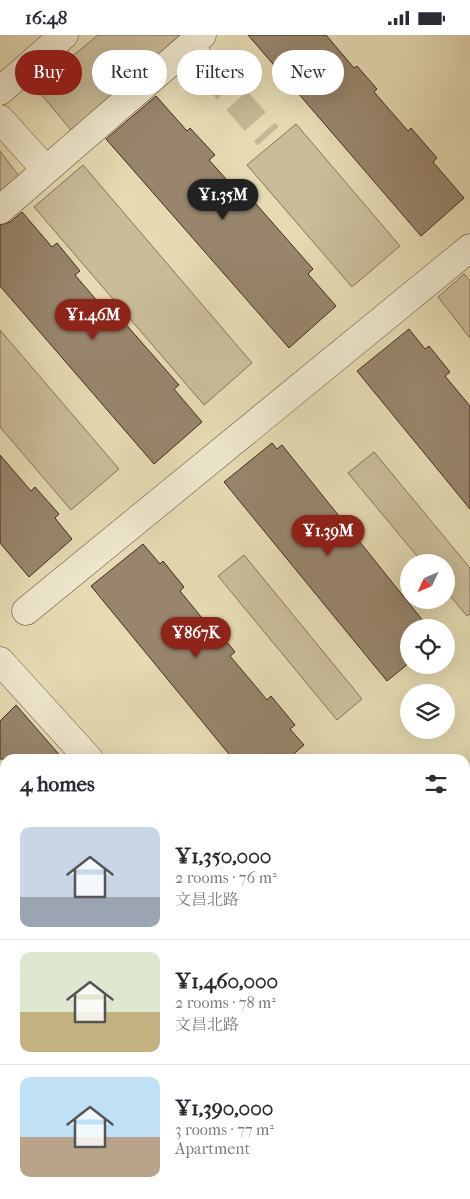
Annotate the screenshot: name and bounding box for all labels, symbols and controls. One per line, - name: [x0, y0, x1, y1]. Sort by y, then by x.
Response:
- text: 16:48: [25, 7, 67, 29]
- chip: Buy: [15, 50, 82, 95]
- chip: Rent: [92, 50, 167, 95]
- chip: Filters: [177, 50, 262, 95]
- chip: New: [272, 50, 344, 95]
- pin: ¥1.35M: [182, 179, 264, 221]
- text: ¥1.35M: [198, 185, 248, 204]
- pin: ¥1.46M: [52, 299, 134, 341]
- text: ¥1.46M: [66, 305, 120, 324]
- pin: ¥1.39M: [287, 515, 369, 557]
- text: ¥1.39M: [303, 521, 353, 540]
- north arrow: [400, 554, 455, 609]
- map controls: [400, 554, 455, 739]
- pin: ¥867K: [161, 617, 231, 659]
- button: locate: [400, 619, 455, 674]
- text: ¥867K: [172, 623, 220, 642]
- button: layers: [400, 684, 455, 739]
- icon: filters: [422, 770, 450, 798]
- text: 4 homes: [20, 772, 95, 796]
- text: ¥1,350,000: [175, 844, 271, 868]
- icon: home: [60, 847, 120, 907]
- text: 2 rooms · 76 m²: [175, 868, 276, 887]
- text: 文昌北路: [175, 890, 239, 909]
- text: ¥1,460,000: [175, 969, 278, 993]
- icon: home: [60, 972, 120, 1032]
- text: 2 rooms · 78 m²: [175, 993, 276, 1012]
- text: 文昌北路: [175, 1015, 239, 1034]
- text: ¥1,390,000: [175, 1096, 273, 1120]
- icon: home: [60, 1097, 120, 1157]
- text: 3 rooms · 77 m²: [175, 1120, 274, 1139]
- text: Apartment: [175, 1139, 250, 1158]

